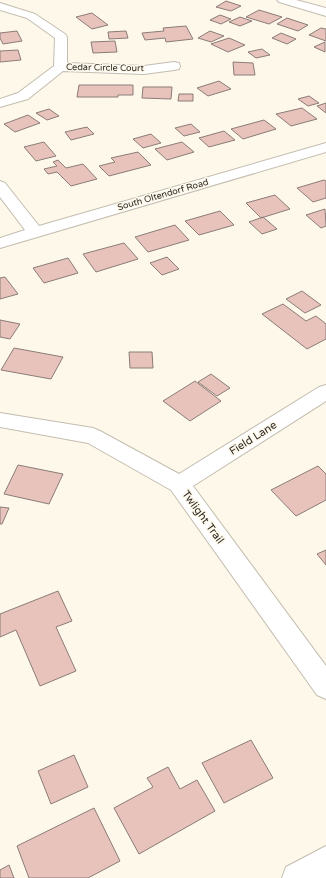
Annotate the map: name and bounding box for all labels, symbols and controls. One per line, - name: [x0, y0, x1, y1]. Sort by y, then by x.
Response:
- street label: Cedar Circle Court: [66, 62, 145, 74]
- street label: South Oltendorf Road: [116, 177, 210, 213]
- street label: Field Lane: [227, 418, 279, 458]
- street label: Twlight Trail: [179, 488, 227, 546]

